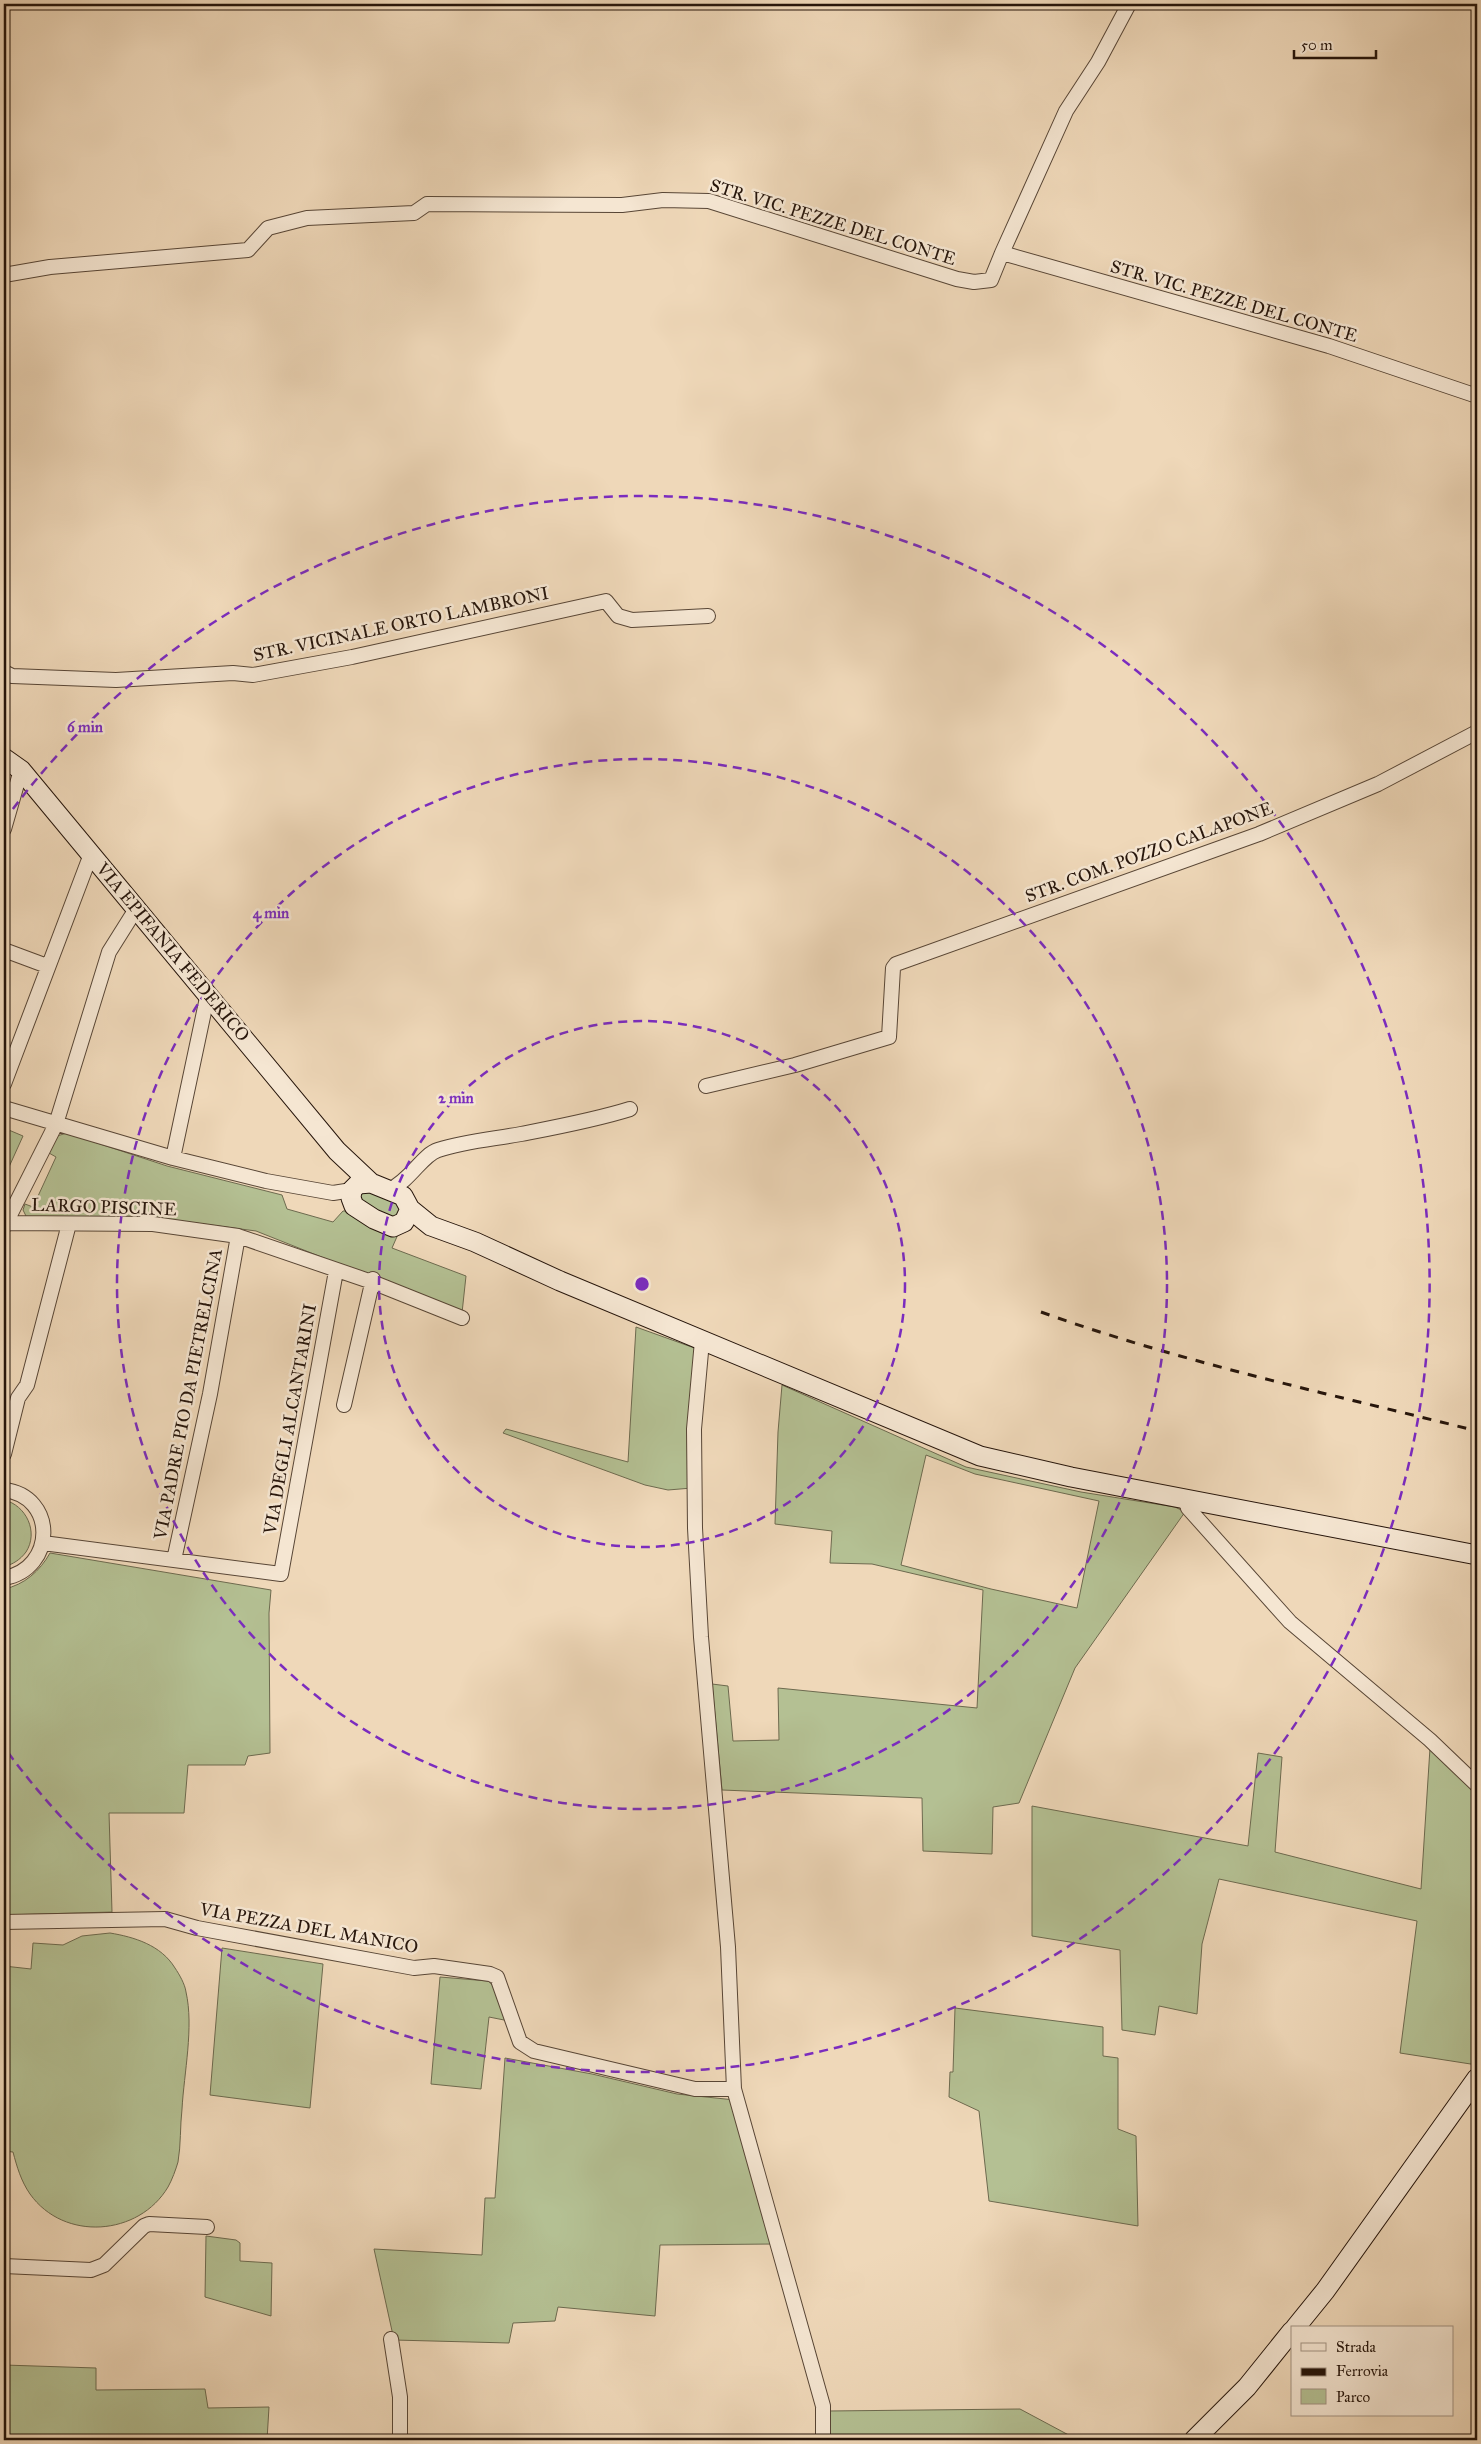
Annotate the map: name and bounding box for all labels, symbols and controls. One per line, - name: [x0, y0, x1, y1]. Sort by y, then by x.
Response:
- scale bar: [1294, 28, 1376, 60]
- text: 50 m: [1301, 36, 1333, 54]
- street label: STR. VIC. PEZZE DEL CONTE: [707, 174, 959, 270]
- street label: STR. VIC. PEZZE DEL CONTE: [1108, 255, 1360, 347]
- street label: STR. VICINALE ORTO LAMBRONI: [251, 582, 551, 666]
- text: 6 min: [67, 718, 104, 736]
- street label: STR. COM. POZZO CALAPONE: [1022, 797, 1276, 907]
- street label: VIA EPIFANIA FEDERICO: [91, 857, 254, 1046]
- text: 4 min: [253, 904, 290, 923]
- text: 2 min: [438, 1089, 475, 1107]
- street label: LARGO PISCINE: [31, 1193, 177, 1221]
- street label: VIA PADRE PIO DA PIETRELCINA: [149, 1246, 227, 1542]
- centre of rings: [633, 1275, 651, 1293]
- street label: VIA DEGLI ALCANTARINI: [259, 1302, 321, 1537]
- street label: VIA PEZZA DEL MANICO: [197, 1898, 420, 1958]
- legend: [1291, 2326, 1454, 2416]
- text: Strada: [1336, 2338, 1376, 2356]
- text: Ferrovia: [1336, 2362, 1389, 2380]
- text: Parco: [1336, 2388, 1371, 2406]

